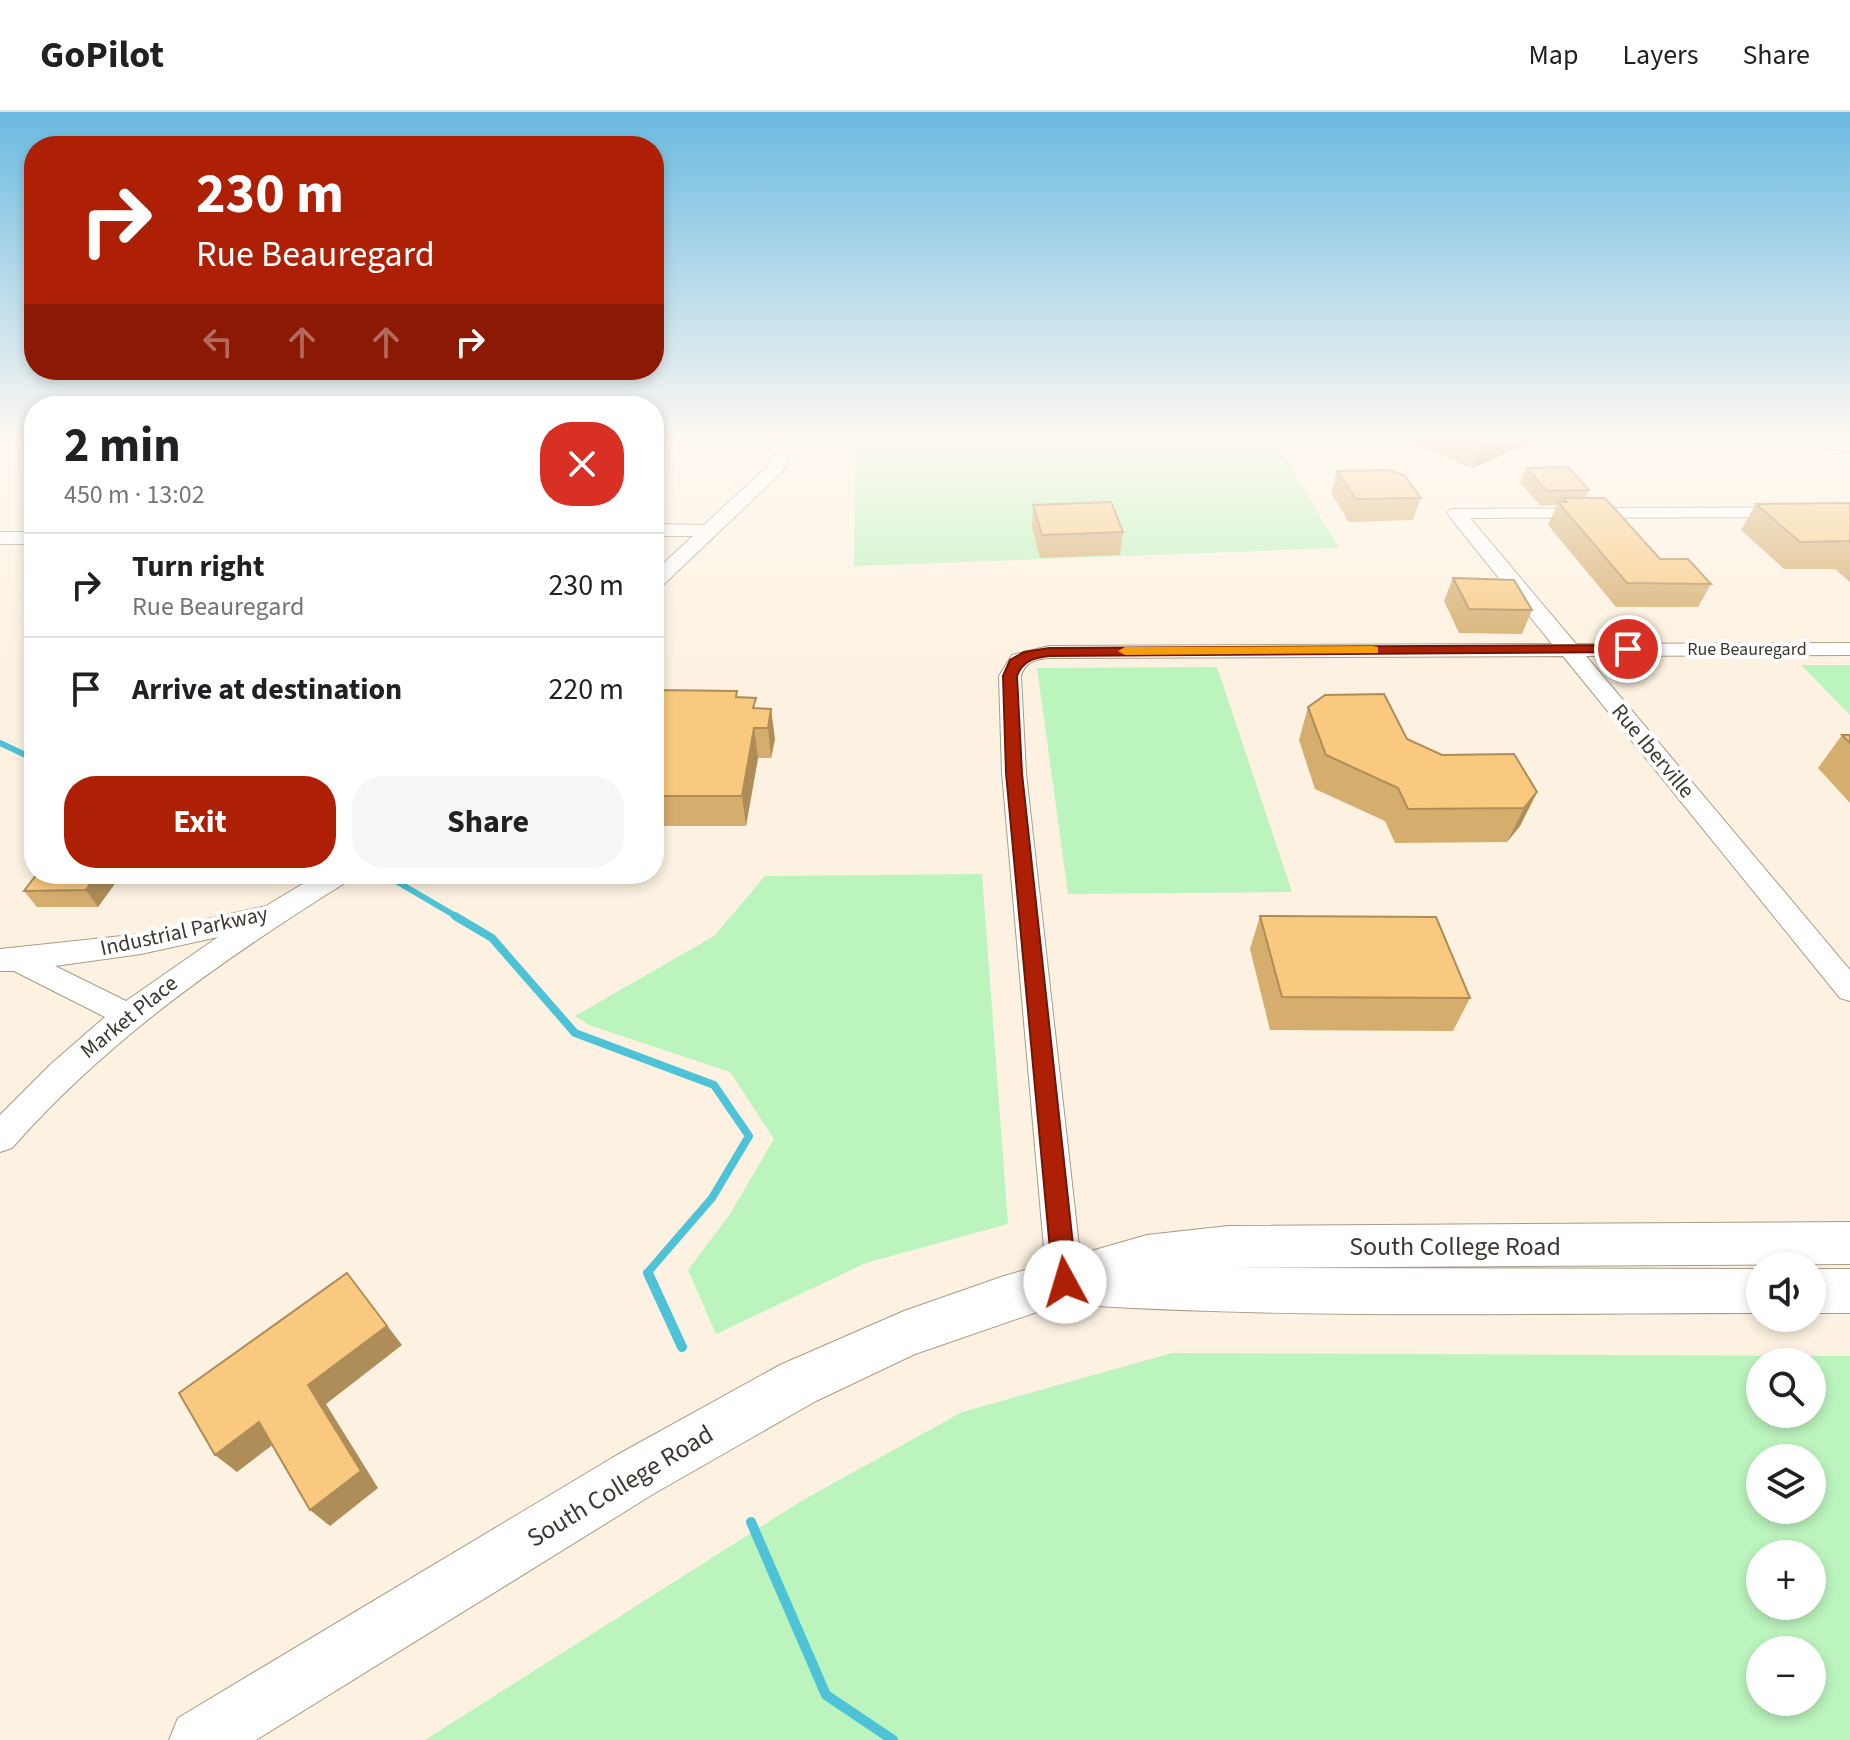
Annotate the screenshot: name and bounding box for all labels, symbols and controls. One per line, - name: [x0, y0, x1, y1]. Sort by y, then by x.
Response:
- text: GoPilot: [40, 28, 164, 82]
- text: Map: [1528, 35, 1578, 75]
- text: Layers: [1622, 35, 1698, 75]
- text: Share: [1742, 35, 1810, 75]
- text: 230 m: [196, 155, 344, 234]
- icon: right: [64, 168, 168, 272]
- text: Rue Beauregard: [196, 229, 435, 280]
- icon: left: [196, 320, 240, 364]
- icon: ahead: [280, 320, 324, 364]
- icon: ahead: [364, 320, 408, 364]
- icon: right: [448, 320, 492, 364]
- text: 2 min: [64, 412, 181, 480]
- button: close: [540, 422, 624, 506]
- text: 450 m · 13:02: [64, 476, 205, 513]
- text: Turn right: [132, 545, 264, 588]
- icon: right: [64, 563, 108, 607]
- text: 230 m: [548, 564, 624, 607]
- text: Rue Beauregard: [132, 588, 304, 625]
- pin: [1594, 615, 1662, 683]
- icon: arrive: [1606, 627, 1650, 671]
- street label: Rue Beauregard: [1687, 637, 1807, 662]
- icon: arrive: [64, 667, 108, 711]
- text: Arrive at destination: [132, 668, 402, 711]
- text: 220 m: [548, 668, 624, 711]
- street label: Rue Iberville: [1604, 697, 1702, 805]
- button: Exit: [64, 776, 336, 868]
- button: Share: [352, 776, 624, 868]
- street label: Industrial Parkway: [97, 897, 271, 964]
- street label: Market Place: [73, 968, 185, 1066]
- street label: South College Road: [1349, 1228, 1561, 1265]
- position arrow: [1023, 1240, 1107, 1324]
- map controls: [1746, 1252, 1826, 1716]
- button: sound: [1746, 1252, 1826, 1332]
- button: search: [1746, 1348, 1826, 1428]
- street label: South College Road: [520, 1416, 720, 1556]
- button: layers: [1746, 1444, 1826, 1524]
- button: +: [1746, 1540, 1826, 1620]
- button: −: [1746, 1636, 1826, 1716]

